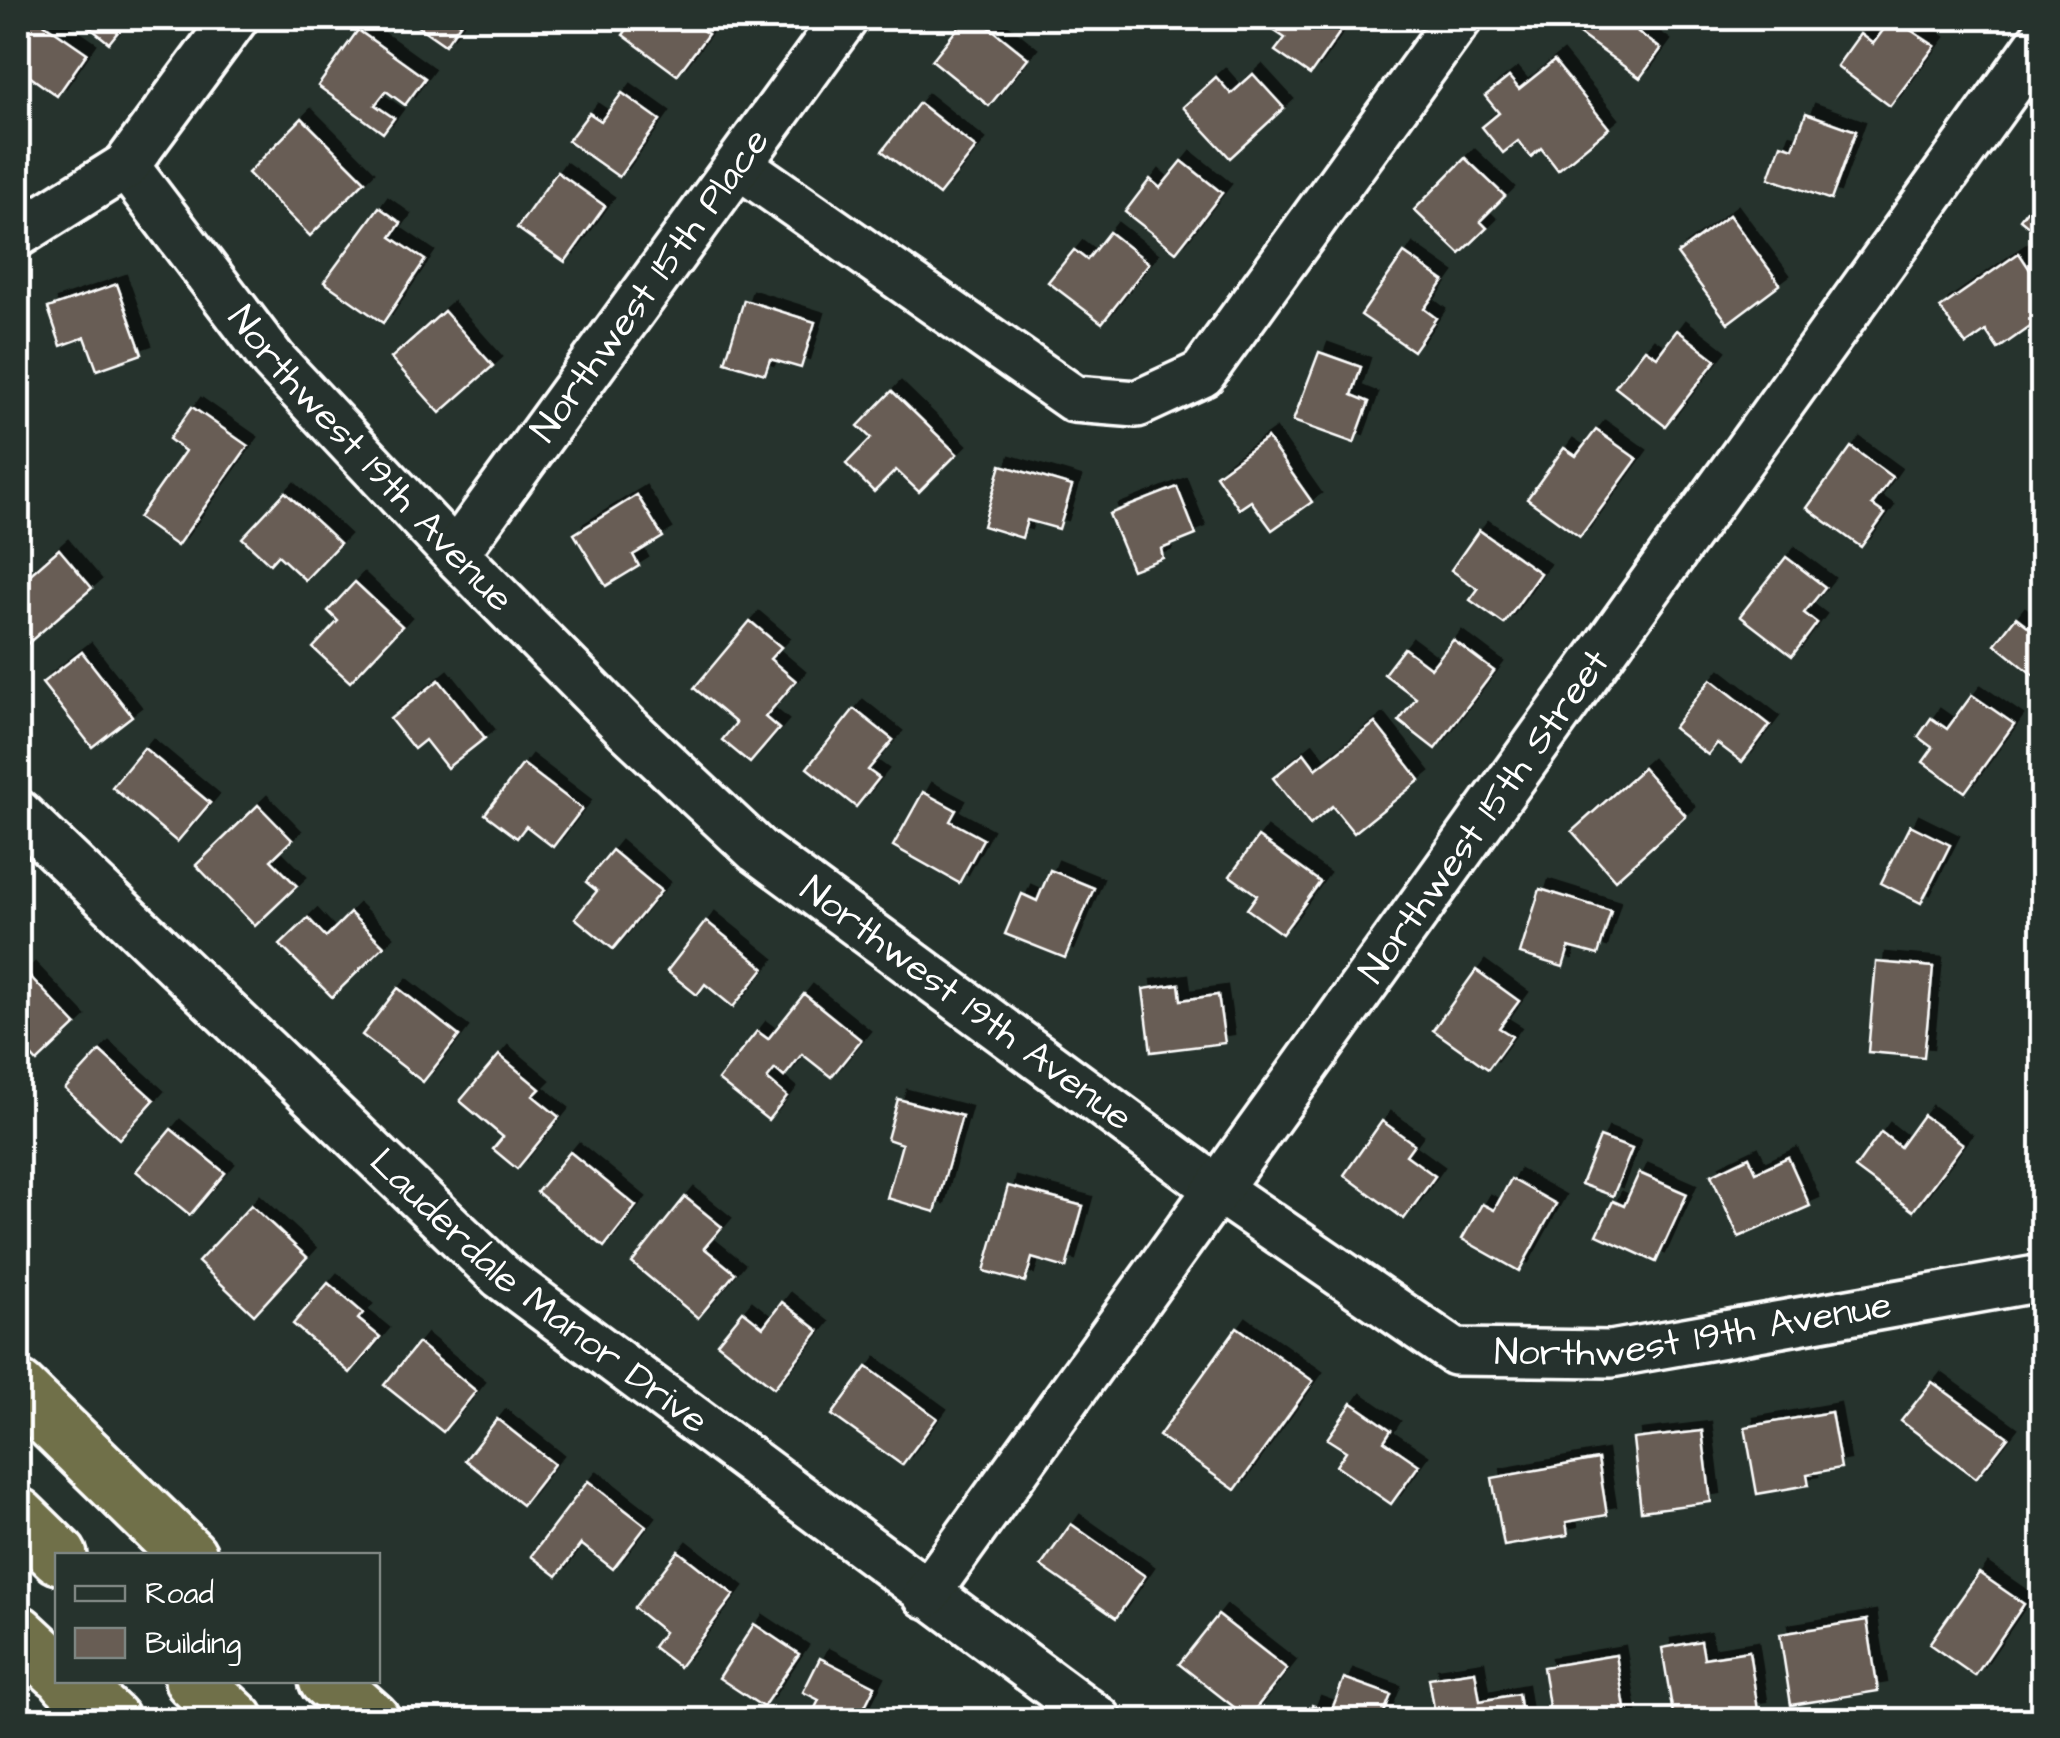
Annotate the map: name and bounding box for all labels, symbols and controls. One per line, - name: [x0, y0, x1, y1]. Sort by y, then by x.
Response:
- street label: Northwest 15th Place: [518, 118, 782, 453]
- street label: Northwest 19th Avenue: [215, 295, 525, 624]
- street label: Northwest 15th Street: [1347, 639, 1622, 994]
- street label: Northwest 19th Avenue: [789, 864, 1143, 1144]
- street label: Lauderdale Manor Drive: [358, 1137, 719, 1447]
- street label: Northwest 19th Avenue: [1494, 1279, 1895, 1380]
- legend: [55, 1553, 380, 1683]
- text: Road: [145, 1573, 214, 1615]
- text: Building: [145, 1623, 241, 1666]

